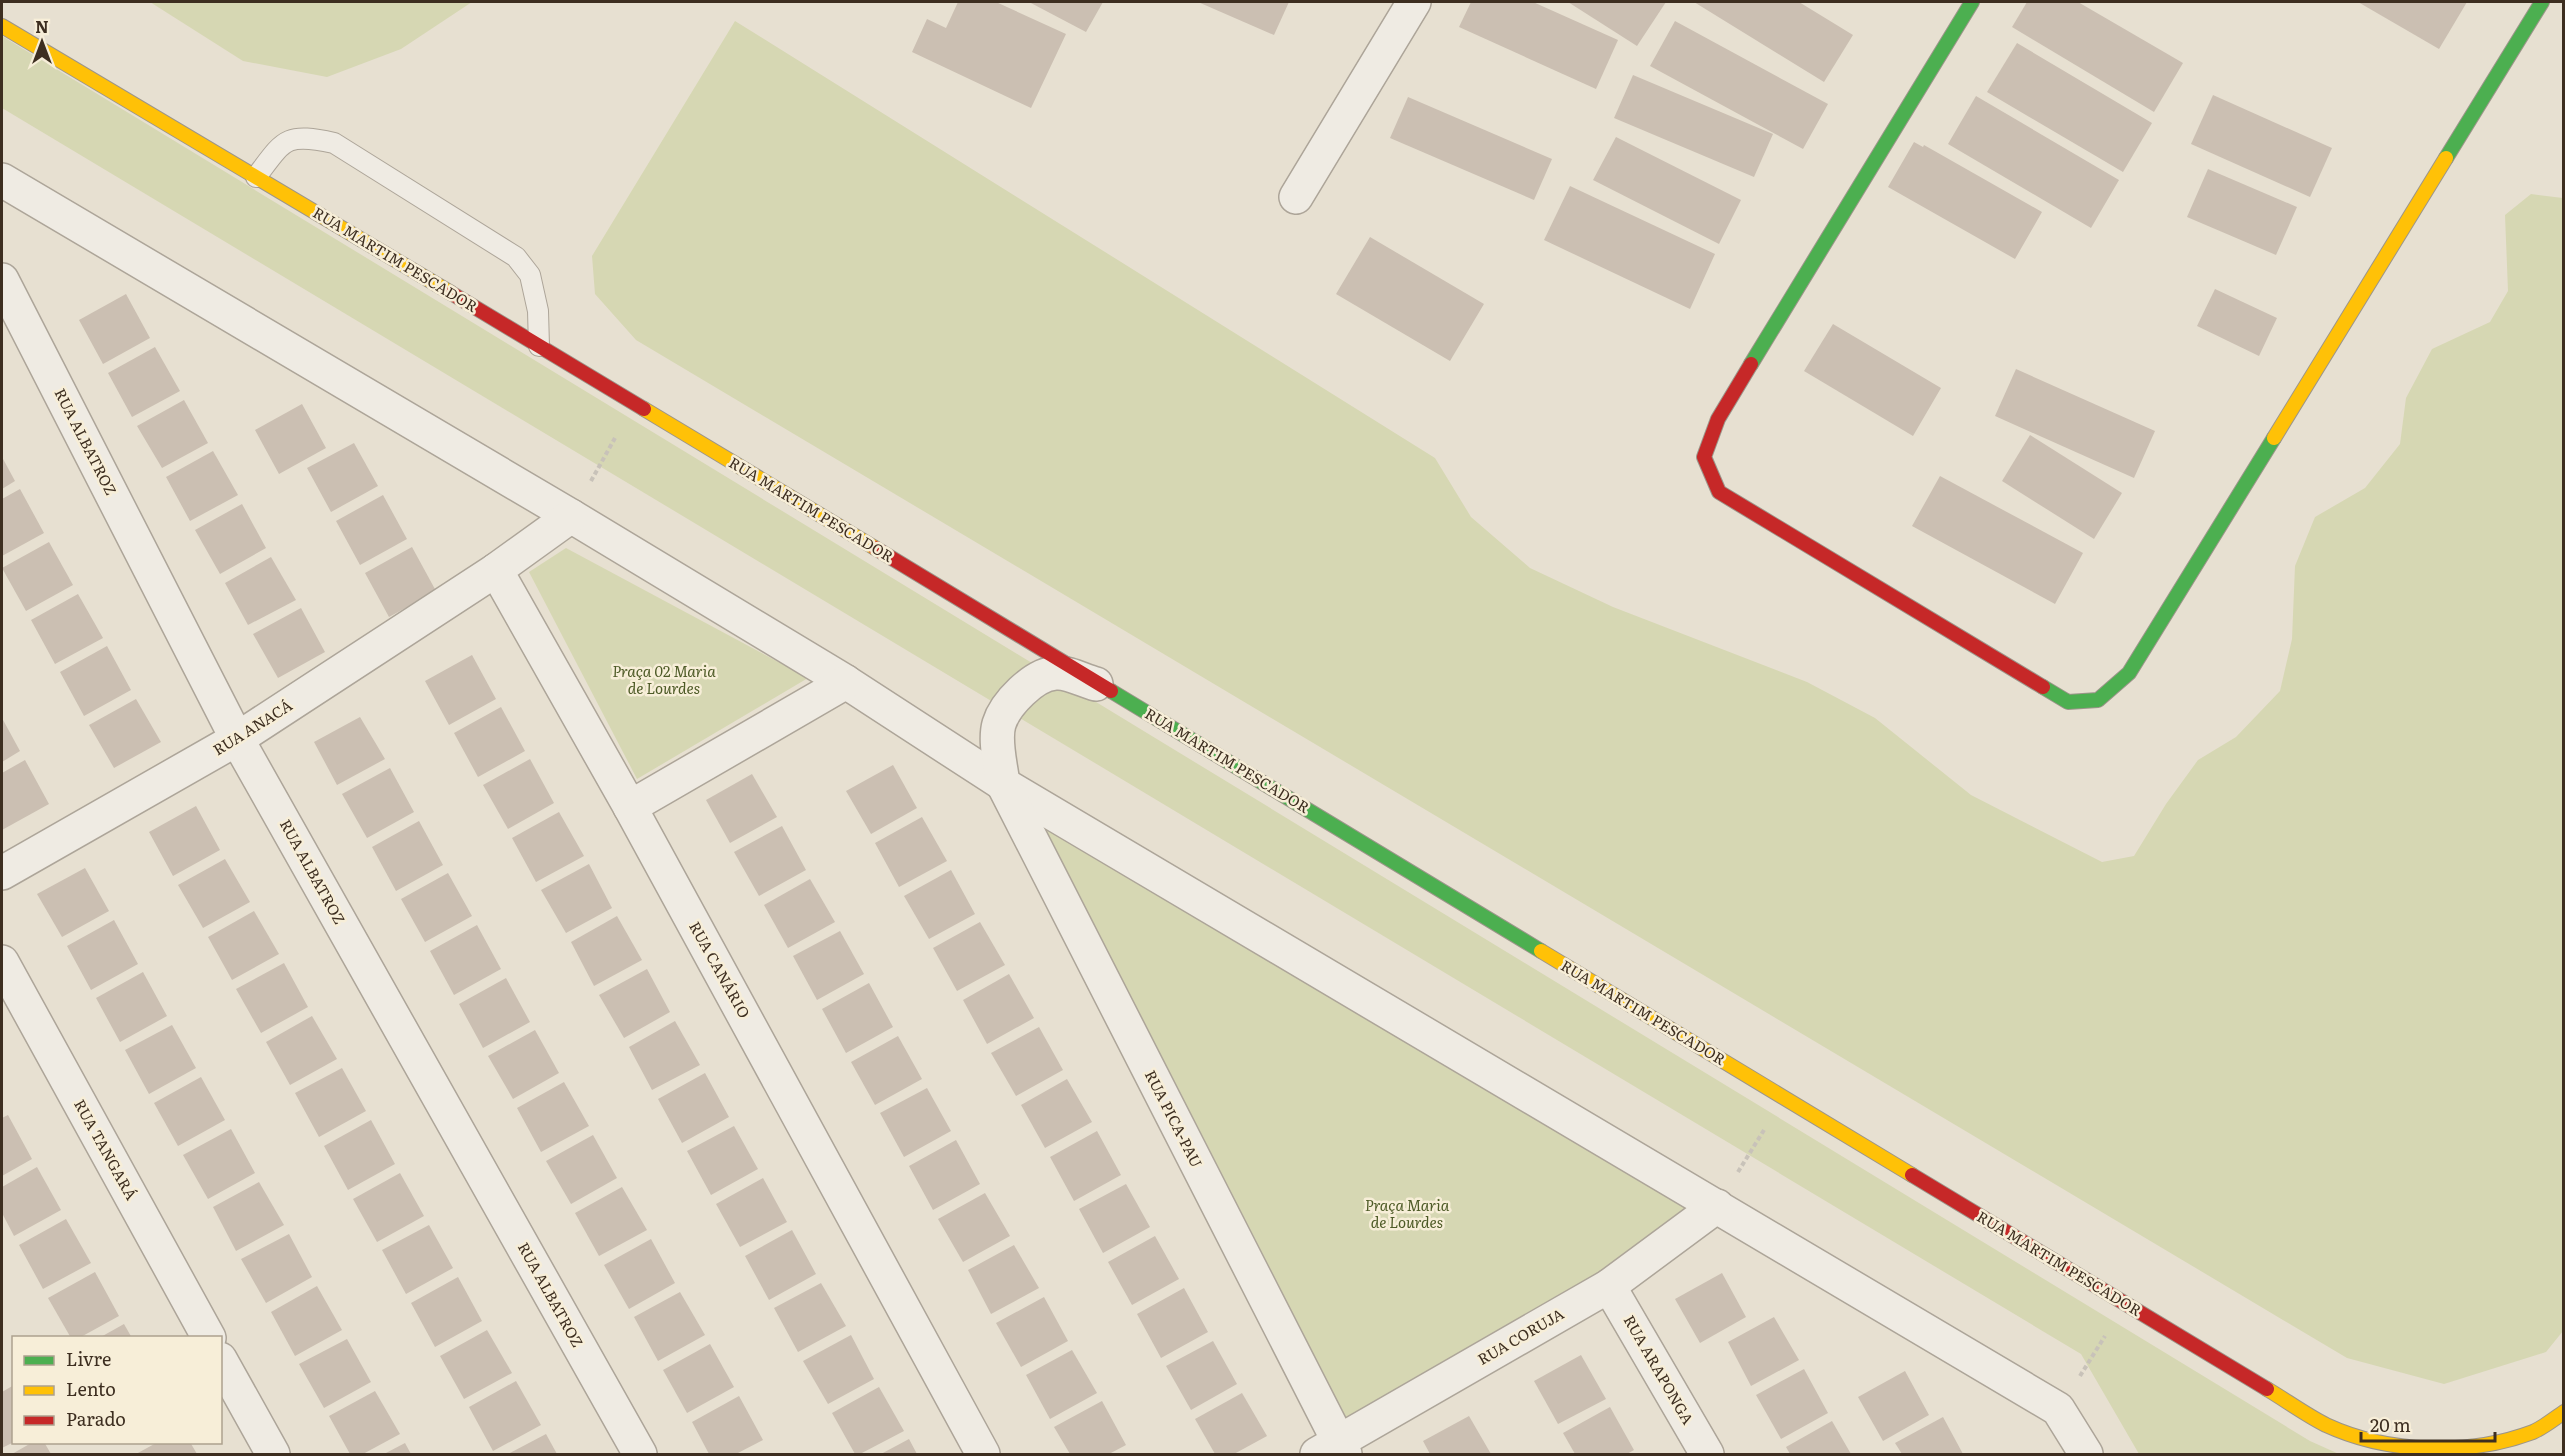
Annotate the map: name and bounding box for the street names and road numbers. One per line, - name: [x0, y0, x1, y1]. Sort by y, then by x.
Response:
- street label: RUA MARTIM PESCADOR: [309, 200, 483, 317]
- street label: RUA ALBATROZ: [49, 384, 123, 499]
- street label: RUA MARTIM PESCADOR: [725, 450, 899, 567]
- street label: RUA ANACÁ: [208, 693, 296, 760]
- street label: RUA MARTIM PESCADOR: [1141, 701, 1315, 818]
- street label: RUA ALBATROZ: [275, 814, 352, 928]
- street label: RUA CANÁRIO: [684, 917, 756, 1022]
- street label: RUA MARTIM PESCADOR: [1557, 953, 1731, 1070]
- street label: RUA PICA-PAU: [1140, 1066, 1209, 1171]
- street label: RUA TANGARÁ: [69, 1095, 144, 1204]
- street label: RUA MARTIM PESCADOR: [1973, 1204, 2147, 1321]
- street label: RUA ALBATROZ: [513, 1237, 590, 1351]
- street label: RUA CORUJA: [1473, 1302, 1568, 1370]
- street label: RUA ARAPONGA: [1619, 1310, 1700, 1428]

